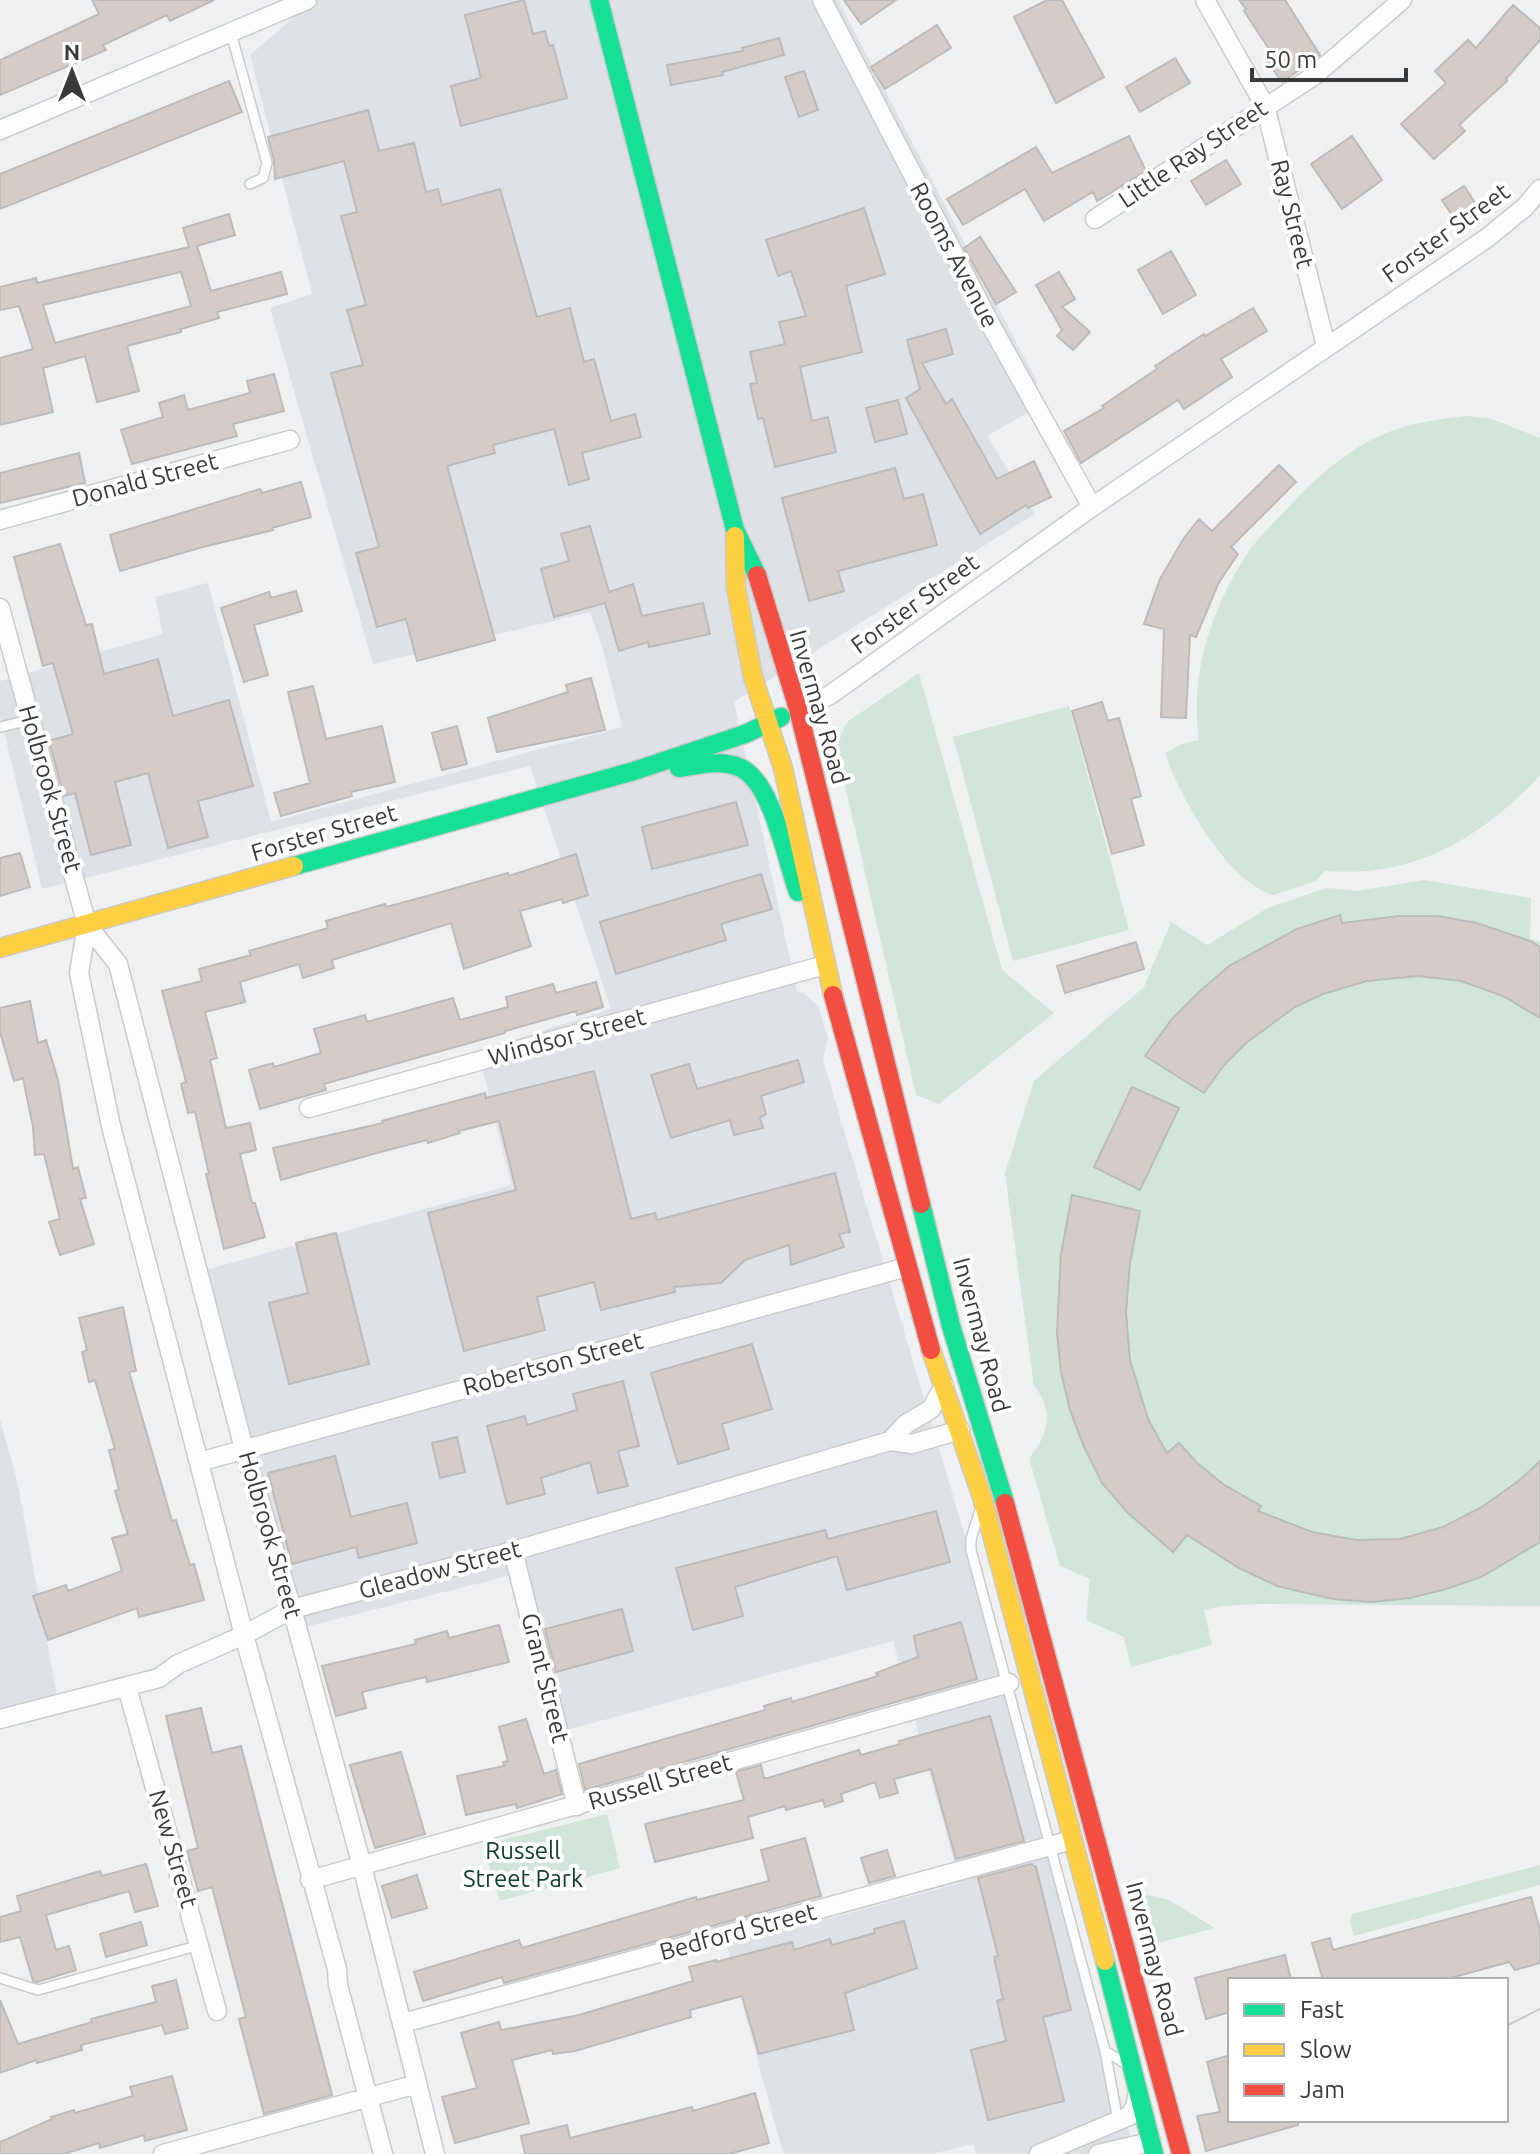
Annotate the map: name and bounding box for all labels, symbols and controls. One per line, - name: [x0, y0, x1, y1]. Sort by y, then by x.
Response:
- north arrow: [32, 32, 112, 112]
- scale bar: [1252, 32, 1406, 82]
- text: N: [64, 39, 80, 64]
- text: 50 m: [1264, 46, 1317, 73]
- street label: Little Ray Street: [1113, 94, 1273, 213]
- street label: Ray Street: [1266, 157, 1319, 272]
- street label: Forster Street: [1377, 177, 1515, 288]
- street label: Rooms Avenue: [905, 178, 1004, 332]
- street label: Donald Street: [69, 447, 221, 512]
- street label: Forster Street: [846, 548, 984, 659]
- street label: Invermay Road: [785, 627, 854, 787]
- street label: Holbrook Street: [14, 702, 87, 876]
- street label: Forster Street: [248, 799, 400, 866]
- street label: Windsor Street: [485, 1002, 649, 1071]
- street label: Invermay Road: [948, 1254, 1015, 1415]
- street label: Robertson Street: [460, 1326, 646, 1401]
- street label: Holbrook Street: [234, 1448, 307, 1622]
- street label: Gleadow Street: [356, 1535, 525, 1604]
- street label: Grant Street: [516, 1610, 575, 1746]
- street label: Russell Street: [585, 1748, 735, 1815]
- street label: New Street: [144, 1787, 203, 1912]
- park label: Russell Street Park: [463, 1837, 583, 1892]
- street label: Invermay Road: [1121, 1878, 1188, 2039]
- street label: Bedford Street: [656, 1897, 820, 1965]
- legend: [1228, 1978, 1508, 2122]
- text: Fast: [1300, 1996, 1344, 2023]
- text: Slow: [1300, 2036, 1352, 2063]
- text: Jam: [1300, 2076, 1345, 2103]

